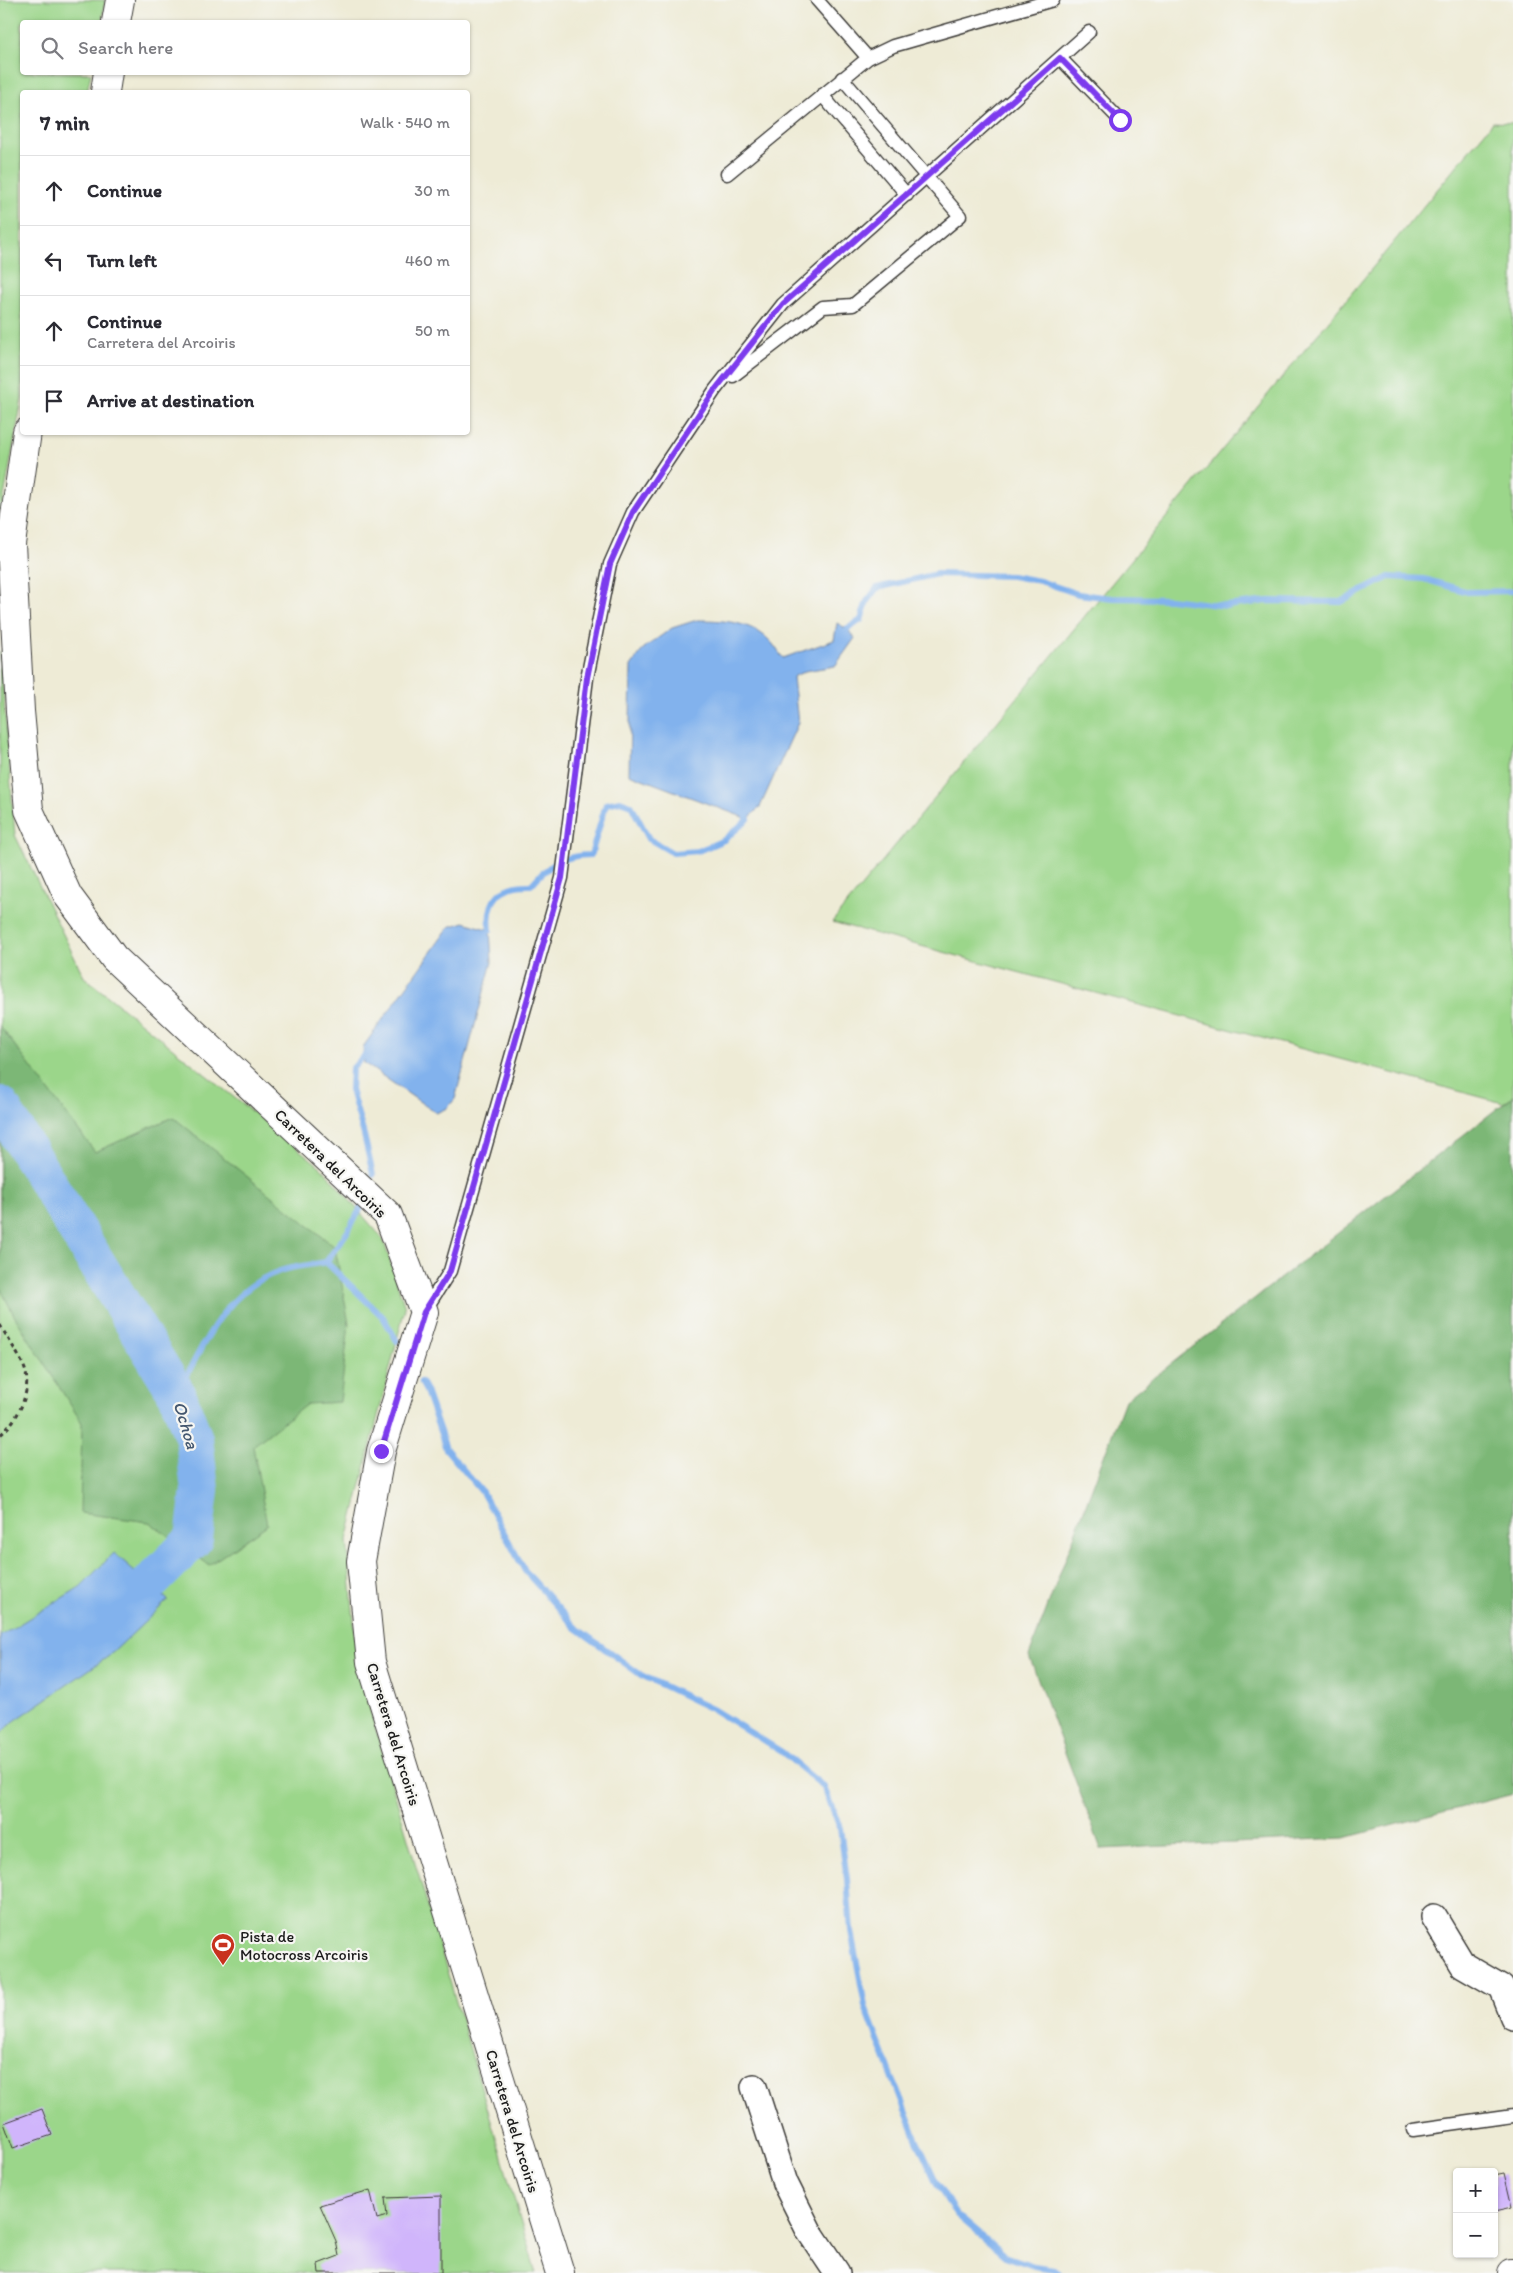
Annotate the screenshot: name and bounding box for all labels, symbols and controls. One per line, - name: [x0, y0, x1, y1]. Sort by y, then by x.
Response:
- search box: [20, 20, 470, 75]
- icon: search: [38, 34, 66, 62]
- text: Search here: [78, 36, 173, 59]
- route start: [1109, 109, 1132, 132]
- text: 7 min: [40, 110, 89, 135]
- text: Walk · 540 m: [360, 113, 450, 132]
- icon: ahead: [40, 177, 68, 205]
- text: Continue: [87, 179, 162, 202]
- text: 30 m: [414, 181, 450, 200]
- icon: left: [40, 247, 68, 275]
- text: Turn left: [87, 249, 157, 272]
- text: 460 m: [405, 251, 450, 270]
- text: Continue: [87, 310, 162, 333]
- icon: ahead: [40, 317, 68, 345]
- text: 50 m: [415, 321, 450, 340]
- text: Carretera del Arcoiris: [87, 333, 236, 352]
- icon: arrive: [40, 387, 68, 415]
- text: Arrive at destination: [87, 389, 254, 412]
- street label: Carretera del Arcoiris: [271, 1105, 391, 1222]
- water label: Ochoa: [168, 1399, 204, 1453]
- route end: [370, 1440, 393, 1463]
- street label: Carretera del Arcoiris: [363, 1660, 424, 1808]
- place label: Pista de Motocross Arcoiris: [240, 1927, 368, 1964]
- sports icon: Pista de Motocross Arcoiris: [210, 1932, 236, 1966]
- street label: Carretera del Arcoiris: [482, 2047, 543, 2195]
- map controls: [1453, 2168, 1498, 2258]
- button: +: [1453, 2168, 1498, 2213]
- button: −: [1453, 2213, 1498, 2258]

